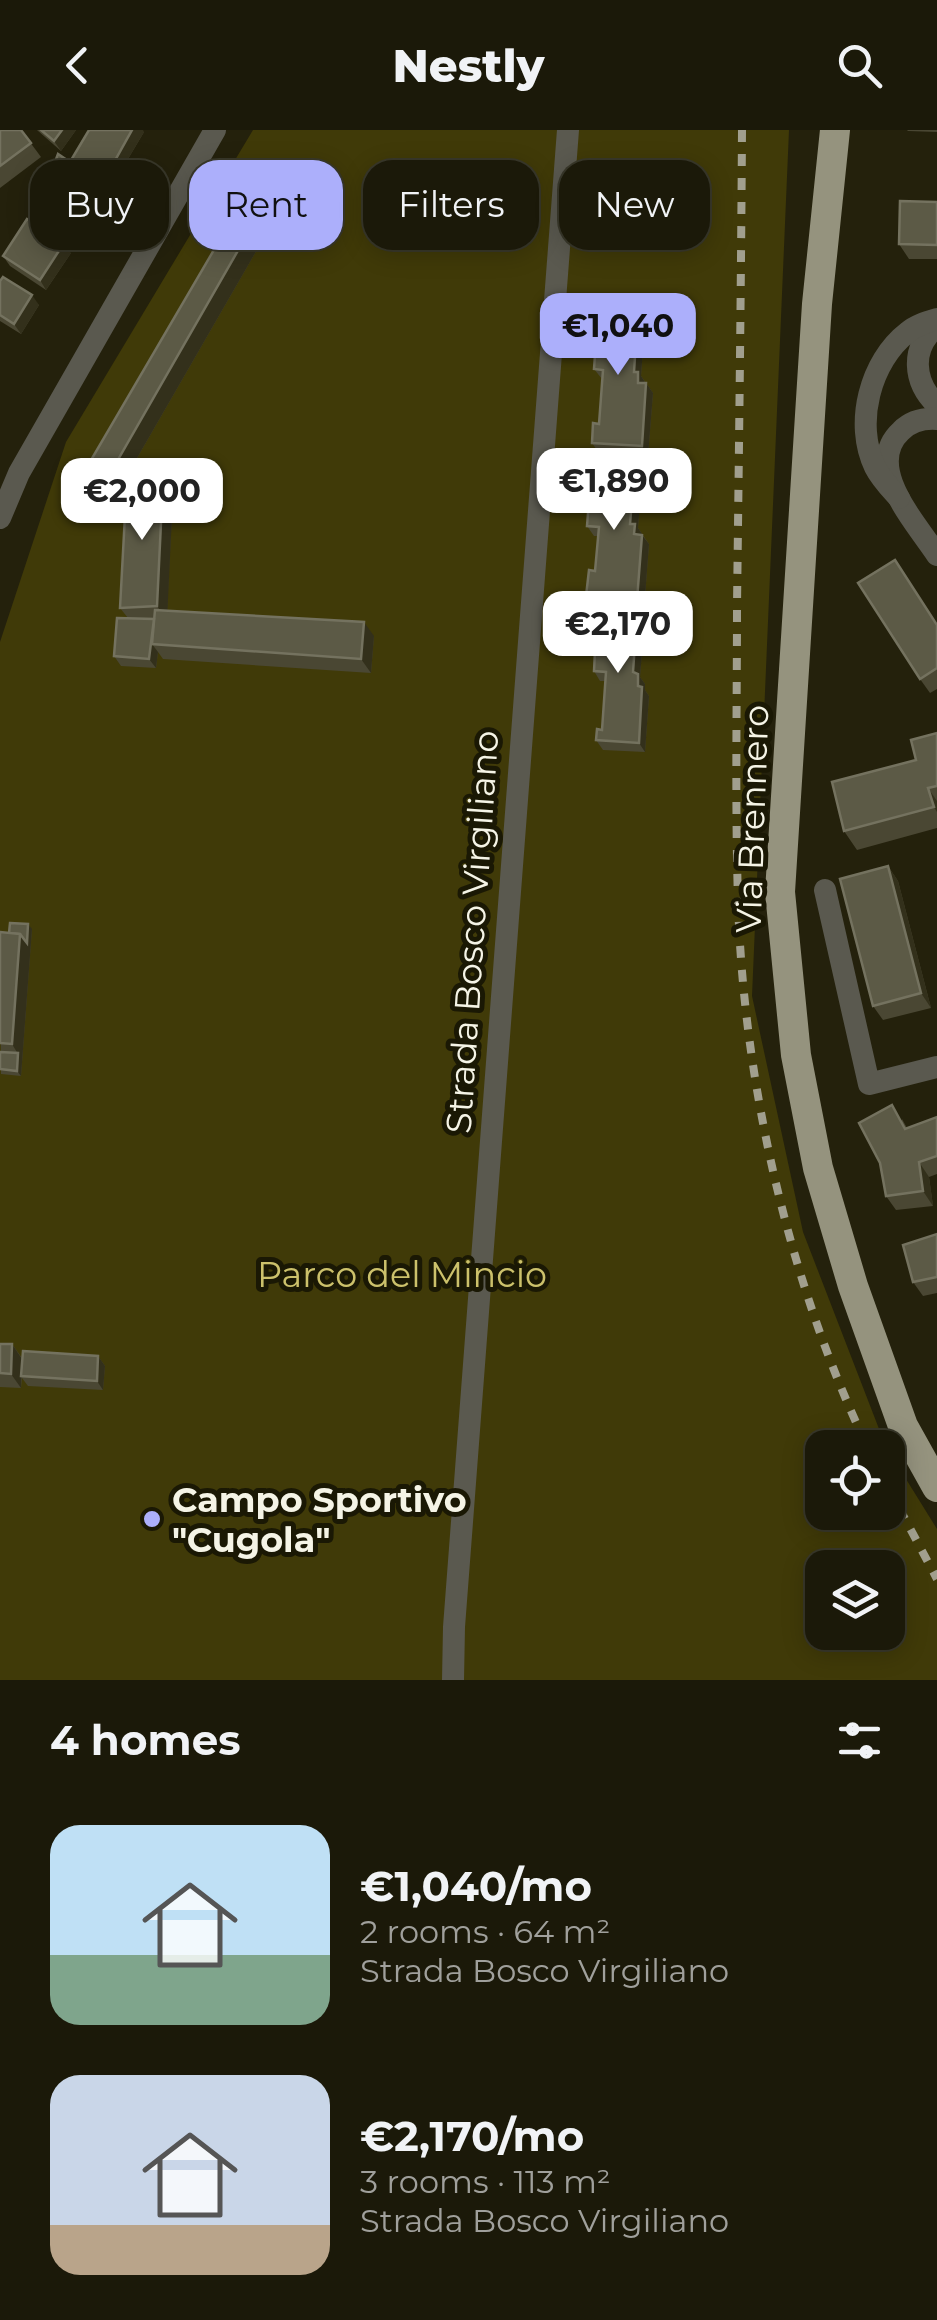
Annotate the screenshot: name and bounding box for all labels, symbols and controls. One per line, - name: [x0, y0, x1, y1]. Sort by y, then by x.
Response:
- icon: back: [50, 38, 105, 93]
- text: Nestly: [393, 38, 544, 93]
- icon: search: [832, 38, 887, 93]
- chip: Buy: [30, 160, 169, 250]
- chip: Rent: [189, 160, 343, 250]
- chip: Filters: [363, 160, 539, 250]
- chip: New: [559, 160, 710, 250]
- pin: €1,040: [537, 293, 699, 378]
- text: €1,040: [562, 306, 674, 345]
- pin: €1,890: [533, 448, 695, 533]
- pin: €2,000: [61, 458, 223, 543]
- text: €1,890: [559, 461, 669, 500]
- text: €2,000: [83, 471, 201, 510]
- pin: €2,170: [537, 591, 699, 676]
- text: €2,170: [565, 604, 671, 643]
- street label: Via Brennero: [727, 704, 777, 934]
- street label: Strada Bosco Virgiliano: [436, 729, 508, 1135]
- park label: Parco del Mincio: [257, 1253, 547, 1296]
- map controls: [805, 1430, 905, 1650]
- button: locate: [805, 1430, 905, 1530]
- place label: Campo Sportivo "Cugola": [172, 1478, 467, 1561]
- marker: Campo Sportivo "Cugola": [141, 1508, 163, 1530]
- button: layers: [805, 1550, 905, 1650]
- icon: filters: [832, 1713, 887, 1768]
- text: 4 homes: [50, 1714, 241, 1766]
- text: €1,040/mo: [360, 1860, 592, 1912]
- icon: home: [130, 1865, 250, 1985]
- text: 2 rooms · 64 m²: [360, 1912, 610, 1951]
- text: Strada Bosco Virgiliano: [360, 1951, 729, 1990]
- text: €2,170/mo: [360, 2110, 584, 2162]
- icon: home: [130, 2115, 250, 2235]
- text: 3 rooms · 113 m²: [360, 2162, 611, 2201]
- text: Strada Bosco Virgiliano: [360, 2201, 729, 2240]

